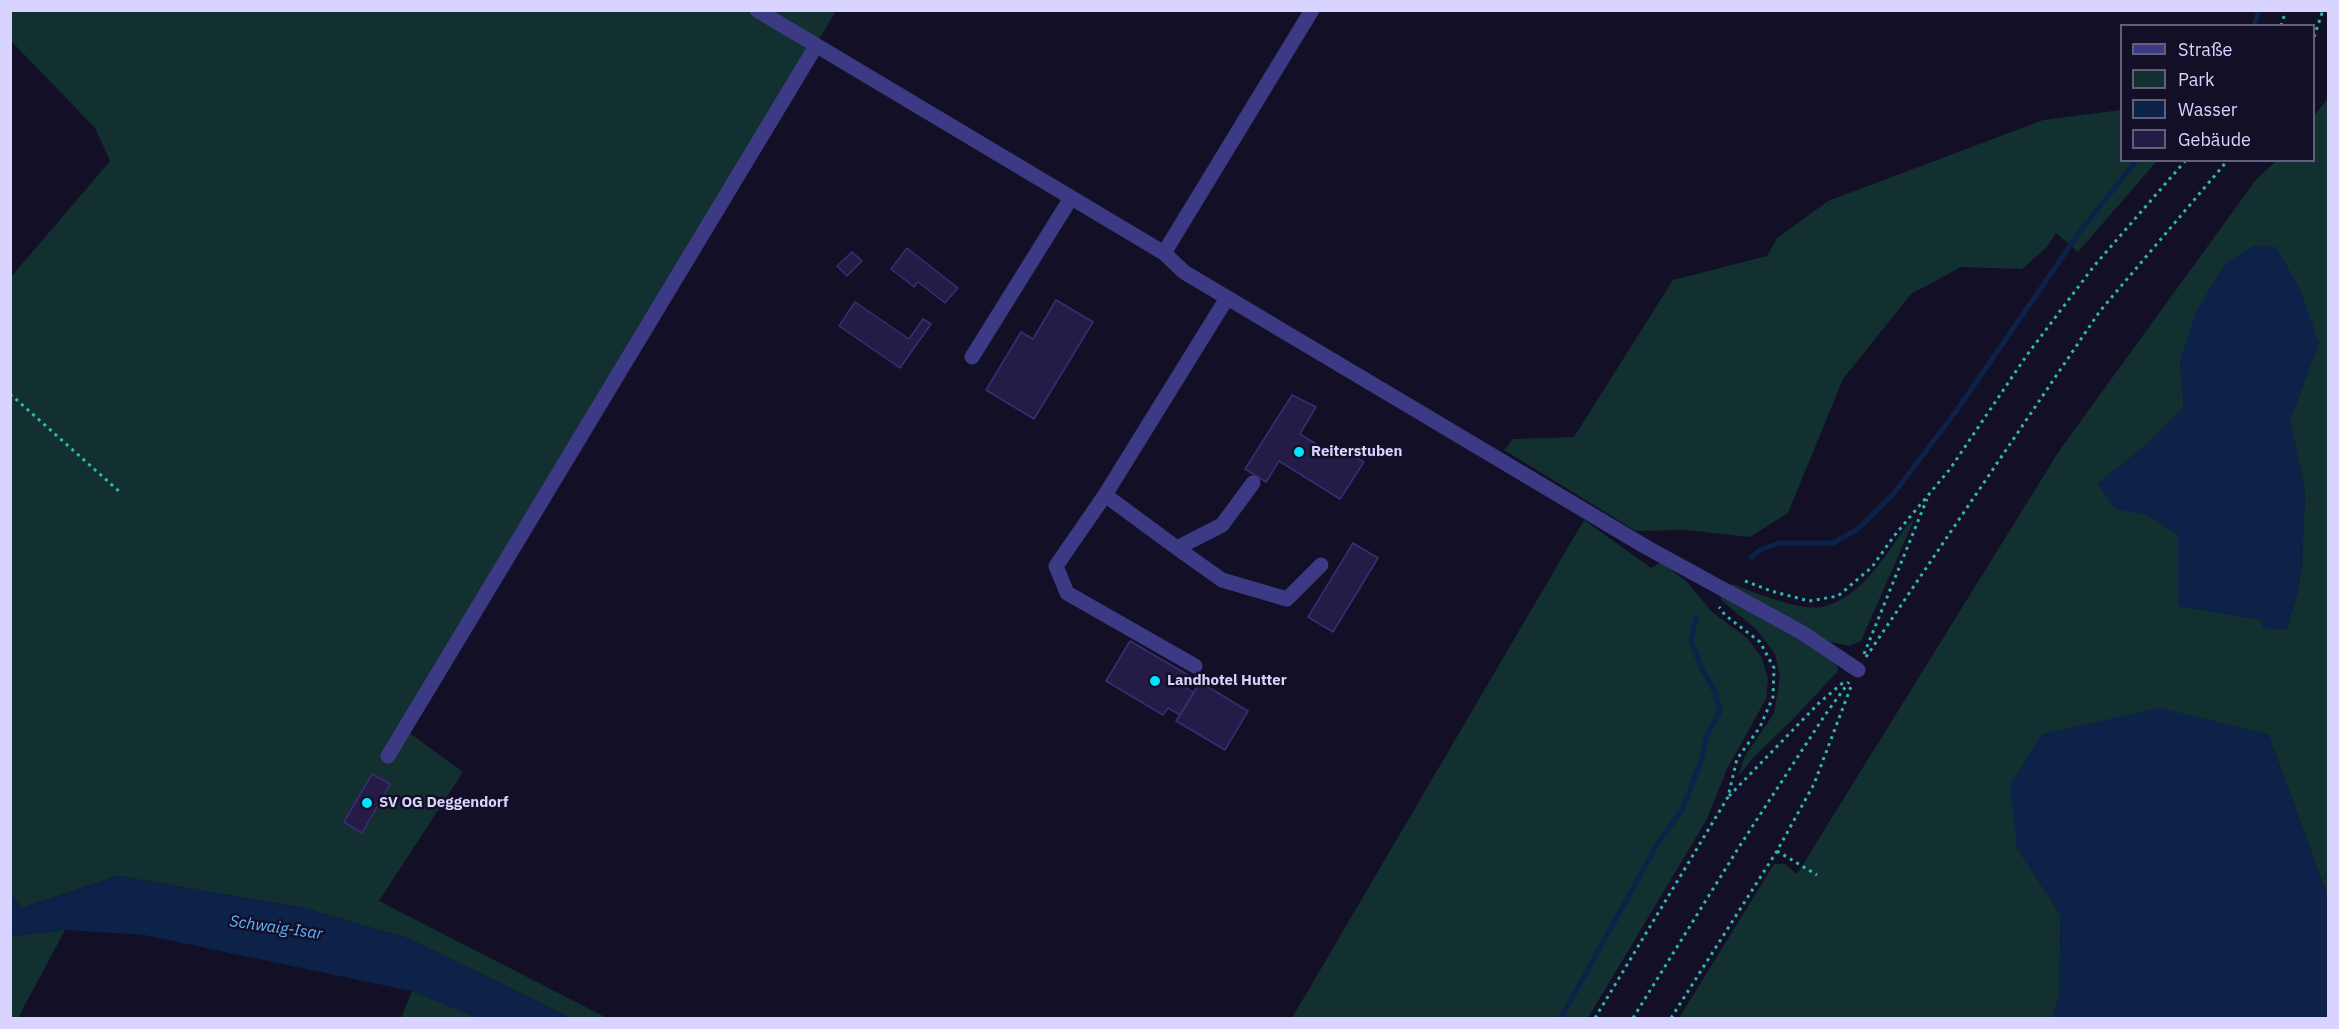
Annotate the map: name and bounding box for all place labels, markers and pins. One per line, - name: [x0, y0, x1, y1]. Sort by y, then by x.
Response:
- place label: Reiterstuben: [1311, 443, 1402, 461]
- marker: Reiterstuben: [1292, 445, 1306, 459]
- place label: Landhotel Hutter: [1167, 672, 1287, 690]
- marker: Landhotel Hutter: [1148, 674, 1162, 688]
- place label: SV OG Deggendorf: [379, 794, 508, 812]
- marker: SV OG Deggendorf: [360, 796, 374, 810]

